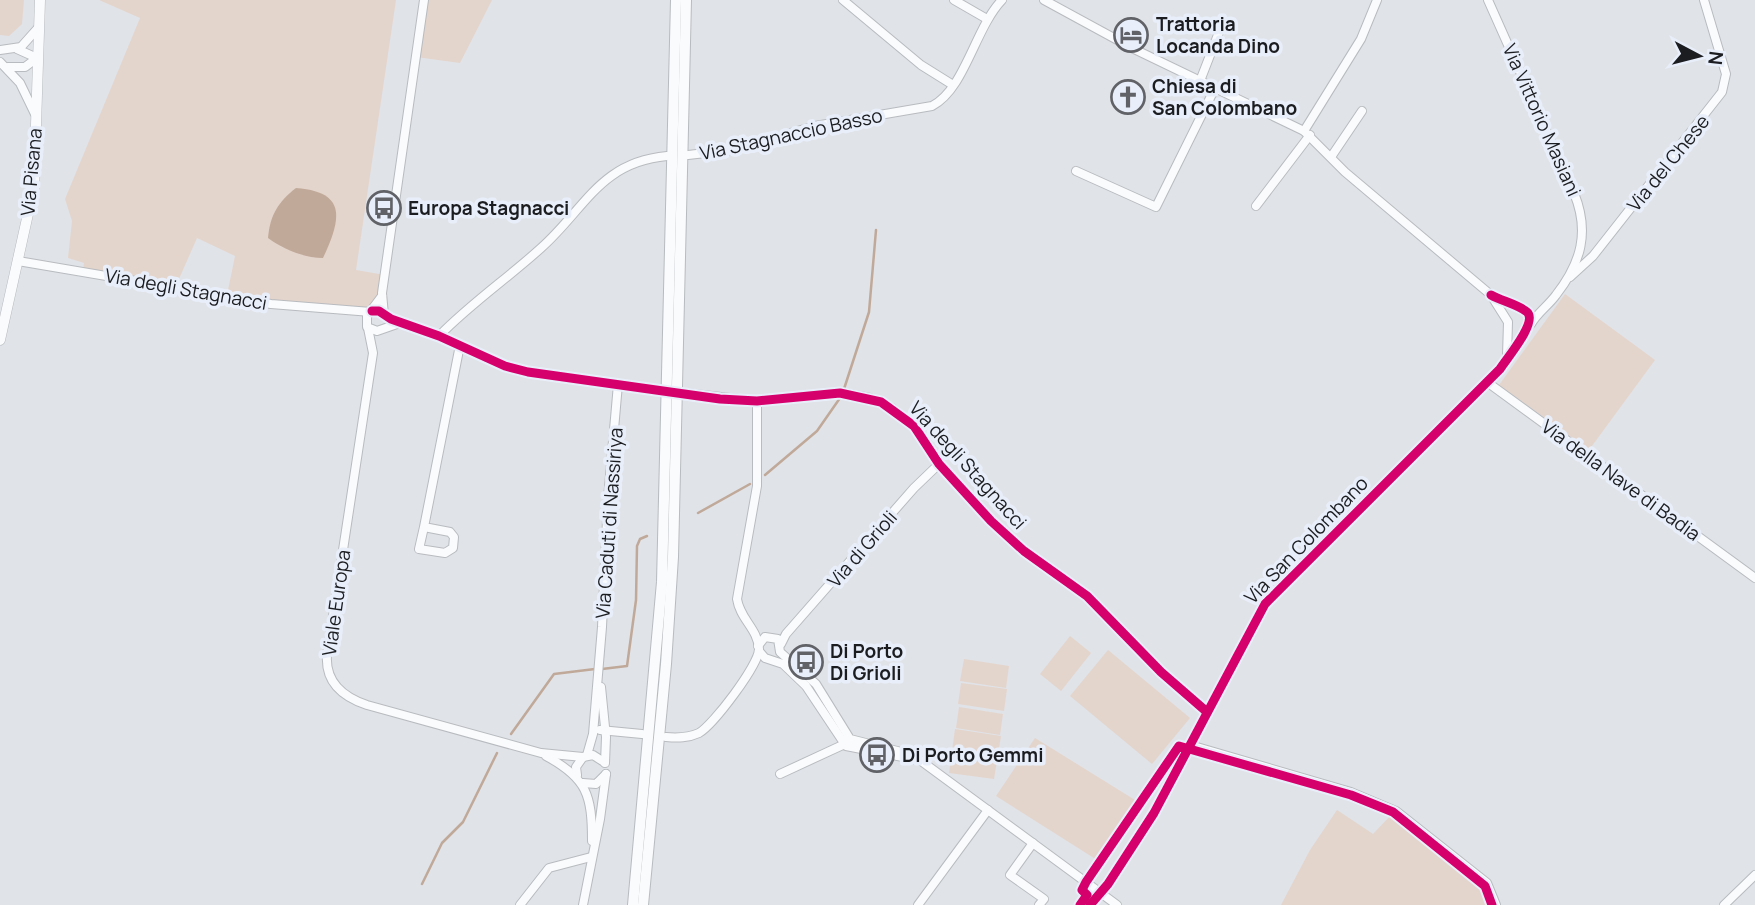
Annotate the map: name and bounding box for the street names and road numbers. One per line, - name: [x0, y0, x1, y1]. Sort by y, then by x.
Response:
- street label: Via Vittorio Masiani: [1497, 40, 1587, 200]
- street label: Via Stagnaccio Basso: [697, 102, 885, 166]
- street label: Via del Chese: [1621, 109, 1715, 217]
- street label: Via Pisana: [14, 127, 48, 217]
- street label: Via degli Stagnacci: [103, 262, 269, 316]
- street label: Via degli Stagnacci: [903, 395, 1033, 535]
- street label: Via della Nave di Badia: [1536, 413, 1706, 547]
- street label: Via Caduti di Nassiriya: [589, 427, 629, 619]
- street label: Via San Colombano: [1238, 470, 1374, 610]
- street label: Via di Grioli: [821, 505, 903, 593]
- street label: Viale Europa: [316, 548, 356, 658]

